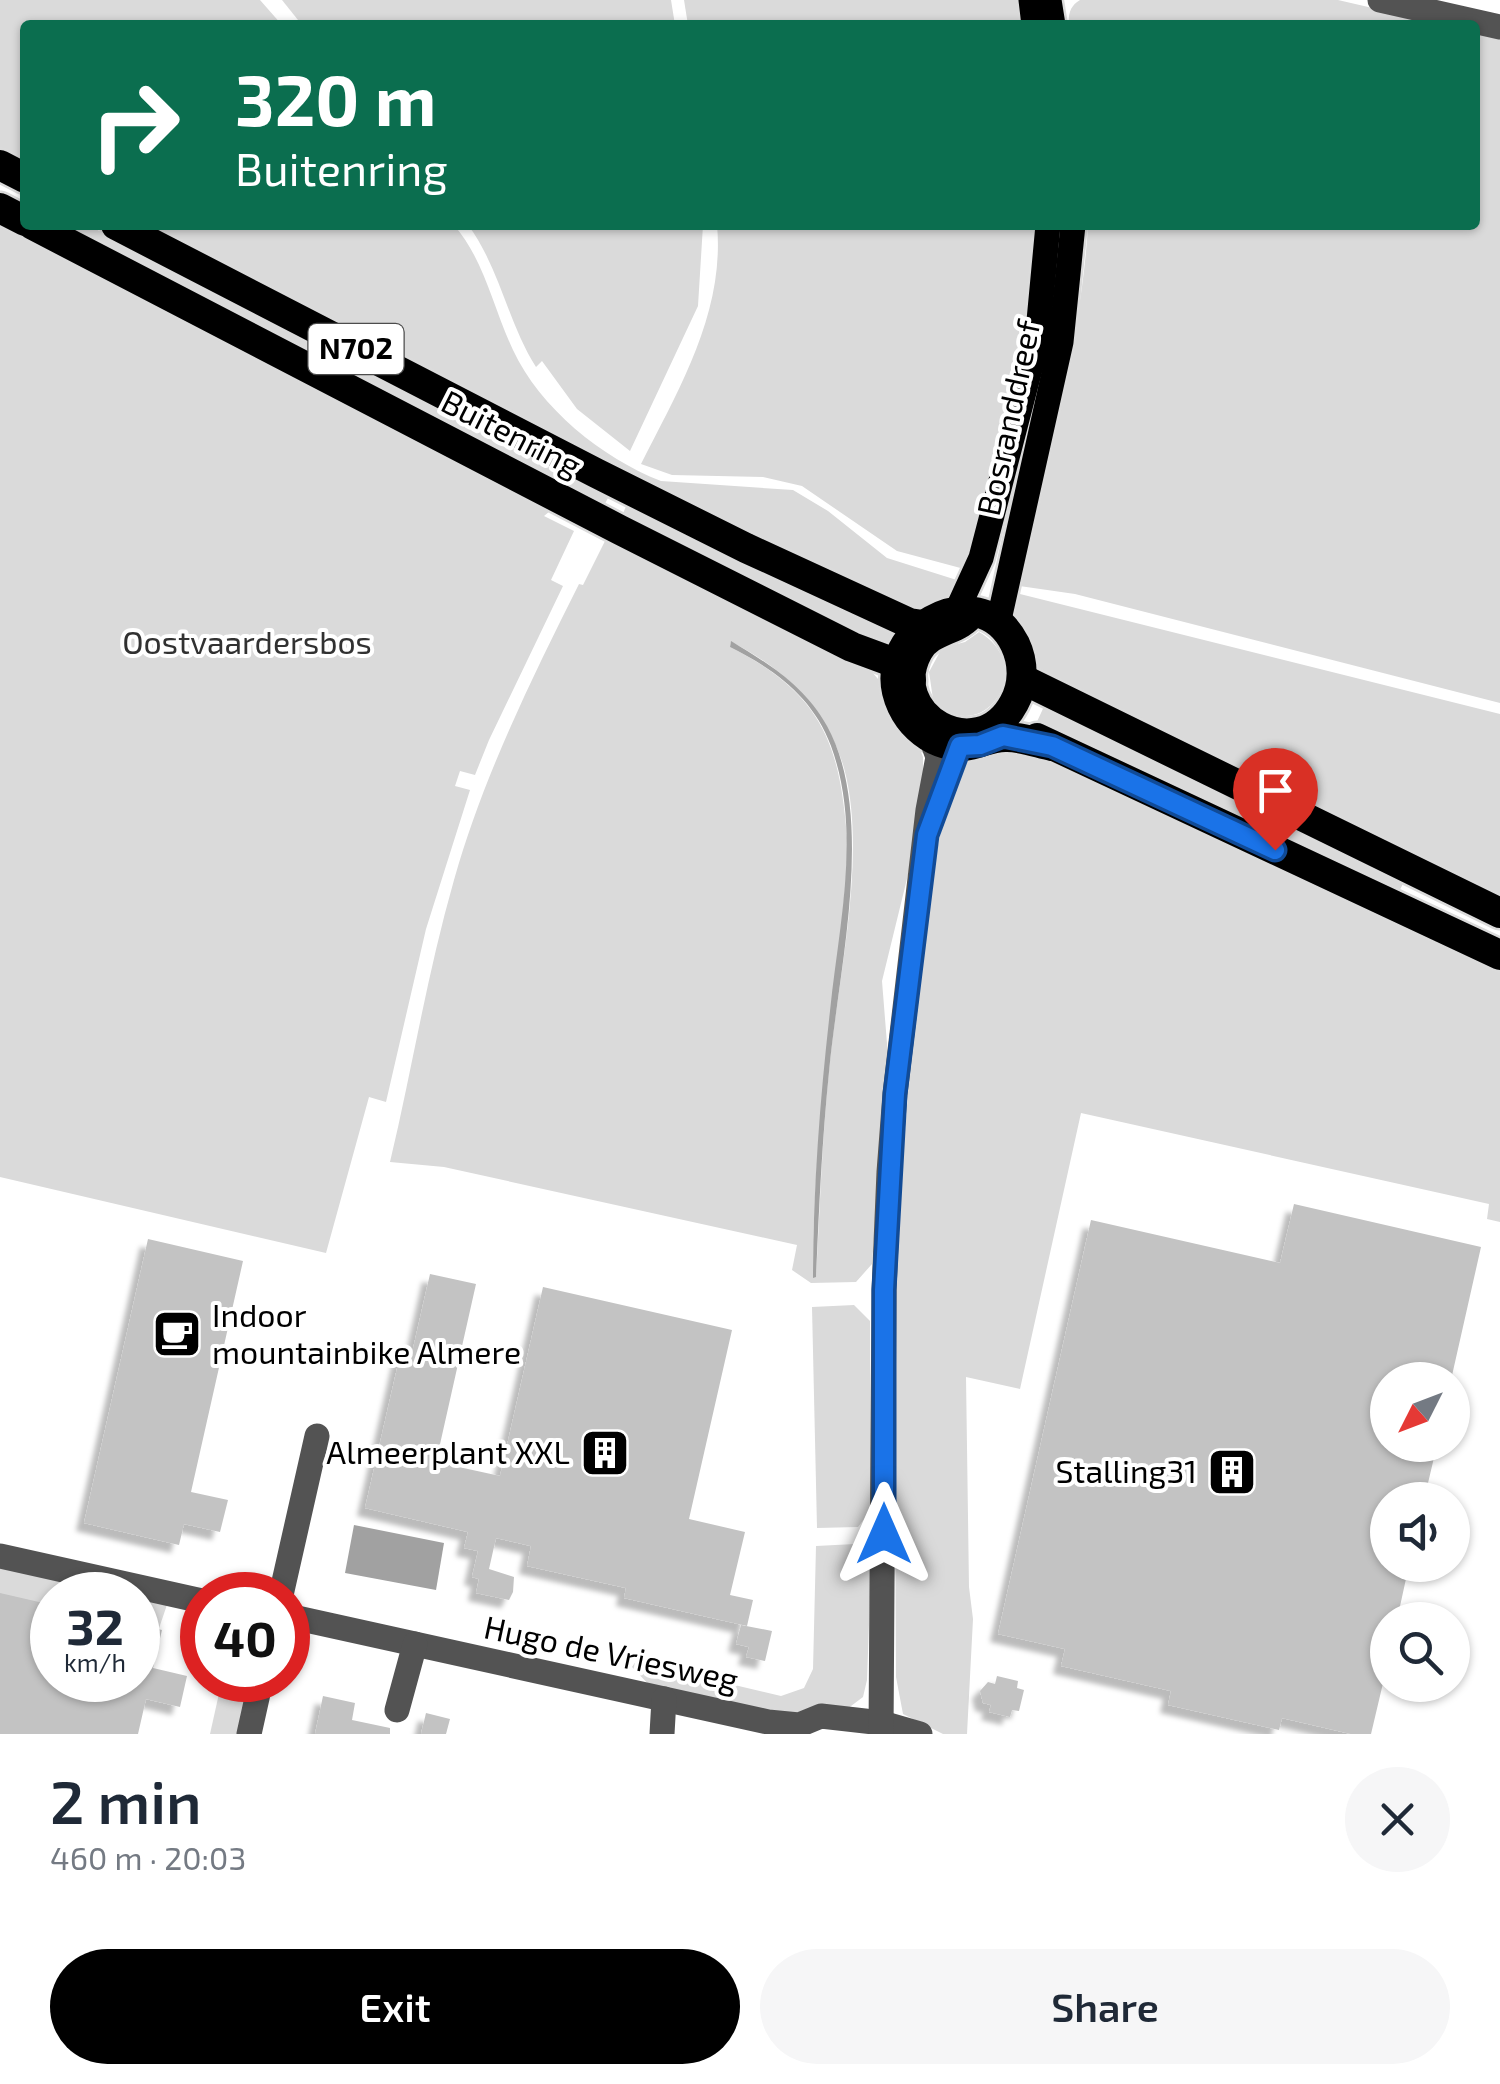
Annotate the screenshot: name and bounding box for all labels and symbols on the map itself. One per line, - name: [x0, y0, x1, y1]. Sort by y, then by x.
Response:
- street label: Bosranddreef: [968, 316, 1046, 519]
- road number: N702: [308, 324, 404, 374]
- street label: Buitenring: [436, 381, 588, 484]
- park label: Oostvaardersbos: [122, 622, 372, 660]
- pin: [1233, 748, 1318, 851]
- place label: Indoor mountainbike Almere: [212, 1295, 521, 1370]
- cafe icon: Indoor mountainbike Almere: [151, 1308, 203, 1360]
- north arrow: [1370, 1362, 1470, 1462]
- building icon: Almeerplant XXL: [579, 1427, 631, 1479]
- place label: Almeerplant XXL: [326, 1432, 570, 1470]
- building icon: Stalling31: [1206, 1446, 1258, 1498]
- place label: Stalling31: [1056, 1451, 1197, 1489]
- position arrow: [832, 1482, 936, 1586]
- speed limit sign: 40: [180, 1572, 310, 1702]
- street label: Hugo de Vriesweg: [481, 1607, 742, 1698]

